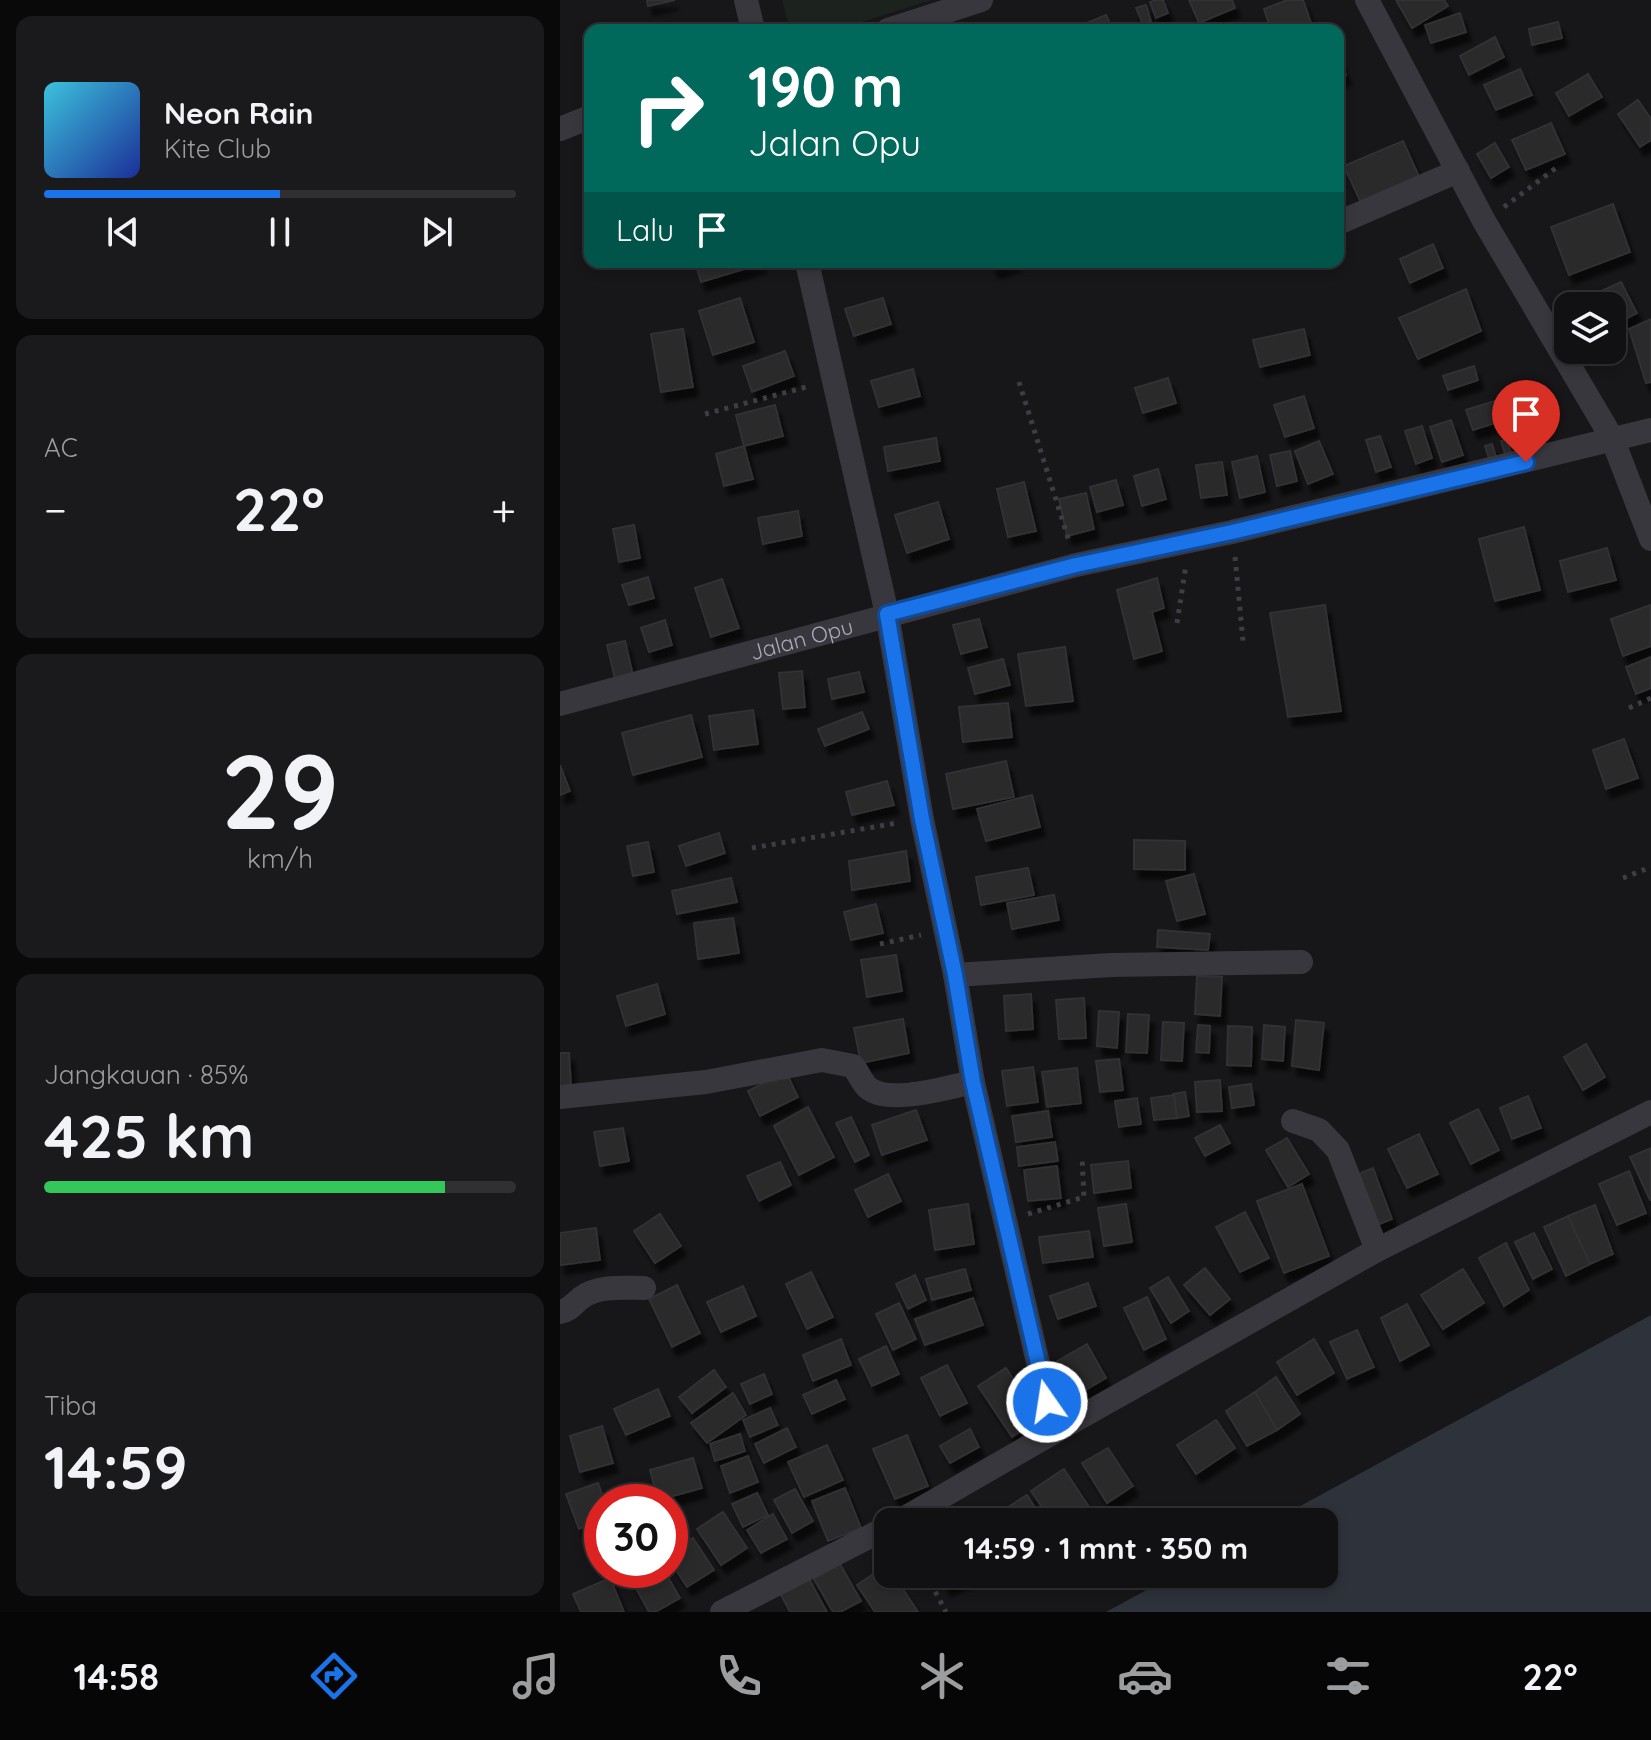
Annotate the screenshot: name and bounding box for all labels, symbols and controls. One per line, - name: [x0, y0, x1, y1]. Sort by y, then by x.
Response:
- text: 190 m: [748, 51, 903, 121]
- icon: right: [616, 56, 720, 160]
- text: Neon Rain: [164, 94, 313, 132]
- text: Jalan Opu: [748, 120, 921, 165]
- text: Kite Club: [164, 132, 271, 165]
- icon: arrive: [690, 208, 734, 252]
- icon: previous: [101, 210, 145, 254]
- icon: pause: [258, 210, 302, 254]
- icon: next: [415, 210, 459, 254]
- text: Lalu: [616, 211, 674, 249]
- map controls: [1554, 292, 1626, 364]
- button: layers: [1554, 292, 1626, 364]
- pin: [1492, 380, 1560, 462]
- icon: arrive: [1504, 392, 1548, 436]
- text: AC: [44, 431, 78, 464]
- text: 22°: [233, 471, 325, 546]
- text: −: [44, 482, 67, 537]
- text: +: [491, 482, 516, 537]
- street label: Jalan Opu: [747, 612, 856, 666]
- text: 29: [221, 725, 339, 855]
- text: km/h: [247, 842, 313, 875]
- text: Jangkauan · 85%: [44, 1058, 248, 1091]
- text: 425 km: [44, 1098, 254, 1173]
- position arrow: [1005, 1360, 1089, 1444]
- text: Tiba: [44, 1389, 97, 1422]
- text: 14:59: [44, 1429, 188, 1504]
- speed limit sign: 30: [584, 1484, 688, 1588]
- text: 14:59 · 1 mnt · 350 m: [964, 1529, 1248, 1567]
- icon: directions: [306, 1648, 362, 1704]
- icon: music: [508, 1648, 564, 1704]
- icon: phone: [711, 1648, 767, 1704]
- icon: climate: [914, 1648, 970, 1704]
- icon: car: [1117, 1648, 1173, 1704]
- icon: filters: [1320, 1648, 1376, 1704]
- text: 14:58: [73, 1654, 159, 1699]
- text: 22°: [1522, 1654, 1578, 1699]

